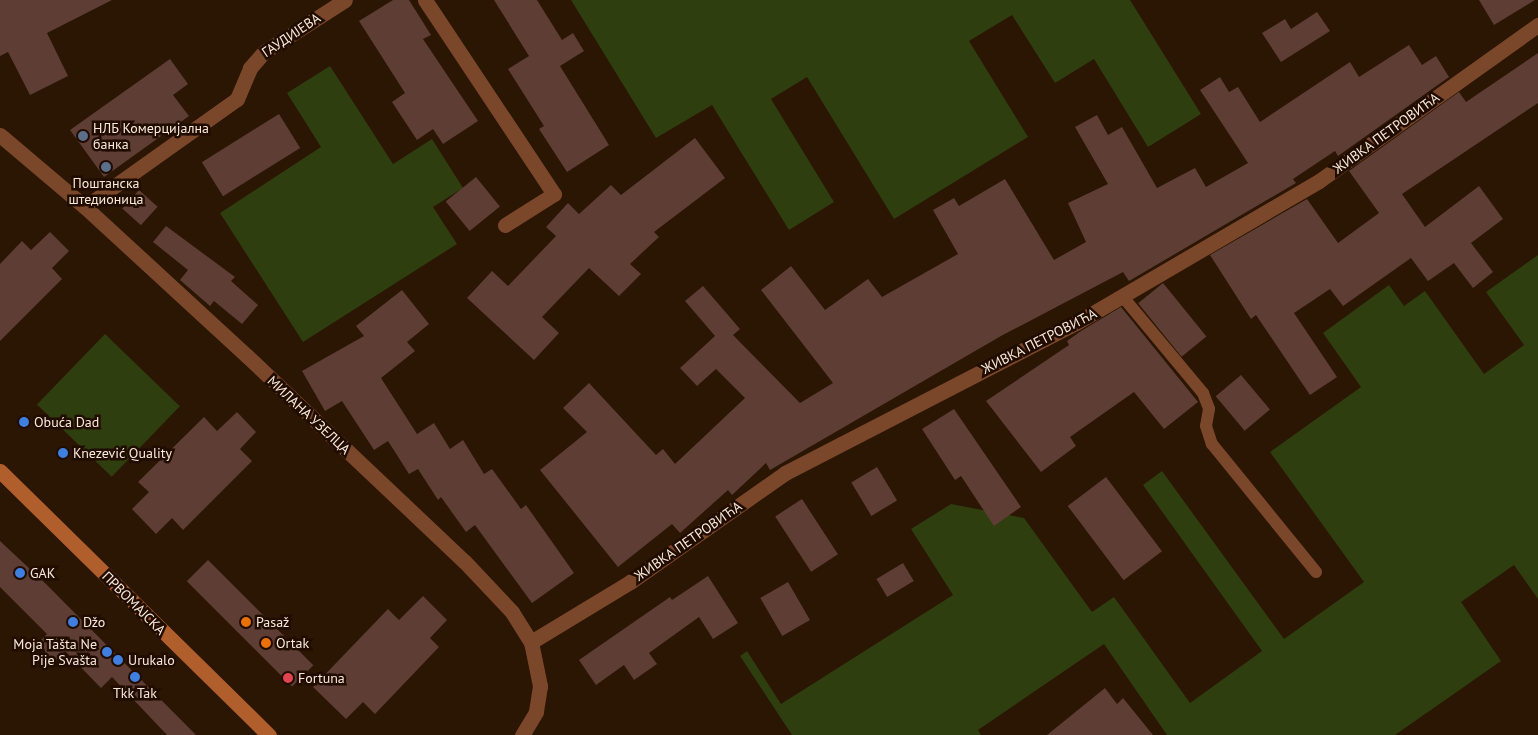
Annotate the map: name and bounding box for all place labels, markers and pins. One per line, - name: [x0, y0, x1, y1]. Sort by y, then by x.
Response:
- place label: НЛБ Комерцијална банка: [93, 120, 209, 152]
- marker: НЛБ Комерцијална банка: [77, 130, 89, 142]
- marker: Поштанска штедионица: [100, 161, 112, 173]
- place label: Поштанска штедионица: [69, 175, 143, 208]
- place label: Obuća Dad: [34, 414, 99, 430]
- marker: Obuća Dad: [18, 416, 30, 428]
- place label: Knezević Quality: [73, 445, 172, 461]
- marker: Knezević Quality: [57, 447, 69, 459]
- place label: GAK: [30, 565, 55, 581]
- marker: GAK: [14, 567, 26, 579]
- place label: Džo: [83, 614, 105, 630]
- place label: Pasaž: [256, 614, 289, 630]
- marker: Džo: [67, 616, 79, 628]
- marker: Pasaž: [240, 616, 252, 628]
- place label: Ortak: [276, 635, 309, 651]
- place label: Moja Tašta Ne Pije Svašta: [13, 636, 97, 669]
- marker: Ortak: [260, 637, 272, 649]
- marker: Moja Tašta Ne Pije Svašta: [101, 646, 113, 658]
- place label: Urukalo: [128, 652, 175, 668]
- marker: Urukalo: [112, 654, 124, 666]
- place label: Fortuna: [298, 670, 345, 686]
- marker: Tkk Tak: [129, 671, 141, 683]
- marker: Fortuna: [282, 672, 294, 684]
- place label: Tkk Tak: [113, 685, 157, 701]

